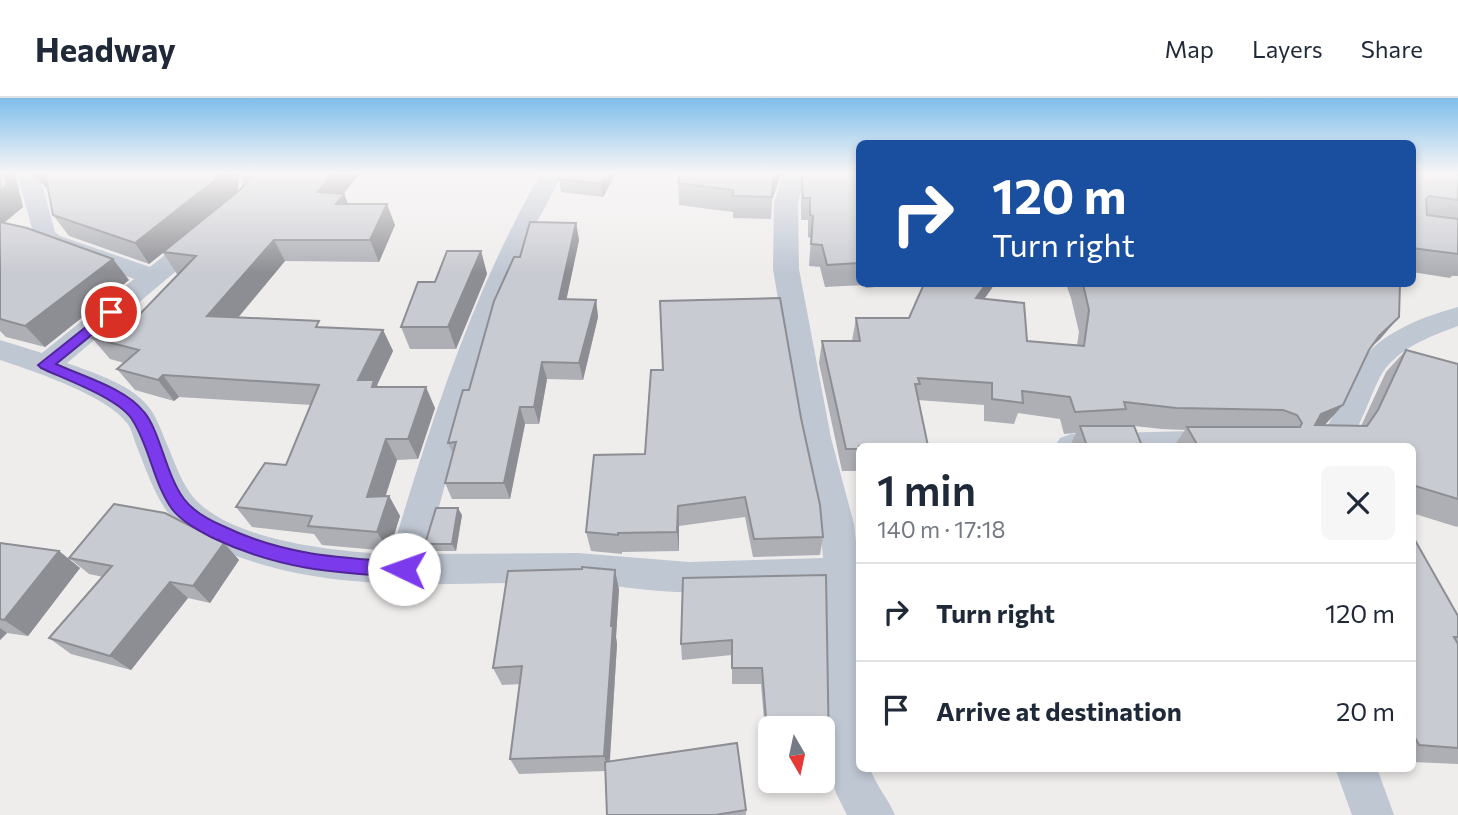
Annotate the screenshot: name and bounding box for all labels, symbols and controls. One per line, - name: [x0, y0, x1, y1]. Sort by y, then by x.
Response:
- text: Headway: [35, 28, 176, 69]
- text: Map: [1165, 34, 1214, 63]
- text: Layers: [1252, 34, 1323, 63]
- text: Share: [1361, 34, 1423, 63]
- text: 120 m: [992, 164, 1126, 224]
- icon: right: [877, 168, 968, 259]
- text: Turn right: [992, 224, 1135, 264]
- pin: [81, 282, 141, 342]
- icon: arrive: [92, 293, 130, 331]
- text: 1 min: [877, 463, 976, 515]
- button: close: [1321, 466, 1395, 540]
- text: 140 m · 17:18: [877, 515, 1006, 543]
- position arrow: [367, 532, 441, 606]
- icon: right: [877, 593, 915, 631]
- text: Turn right: [936, 597, 1055, 628]
- text: 120 m: [1325, 597, 1395, 628]
- icon: arrive: [877, 691, 915, 729]
- text: Arrive at destination: [936, 695, 1182, 726]
- text: 20 m: [1336, 695, 1395, 726]
- north arrow: [758, 716, 835, 793]
- map controls: [758, 716, 835, 793]

